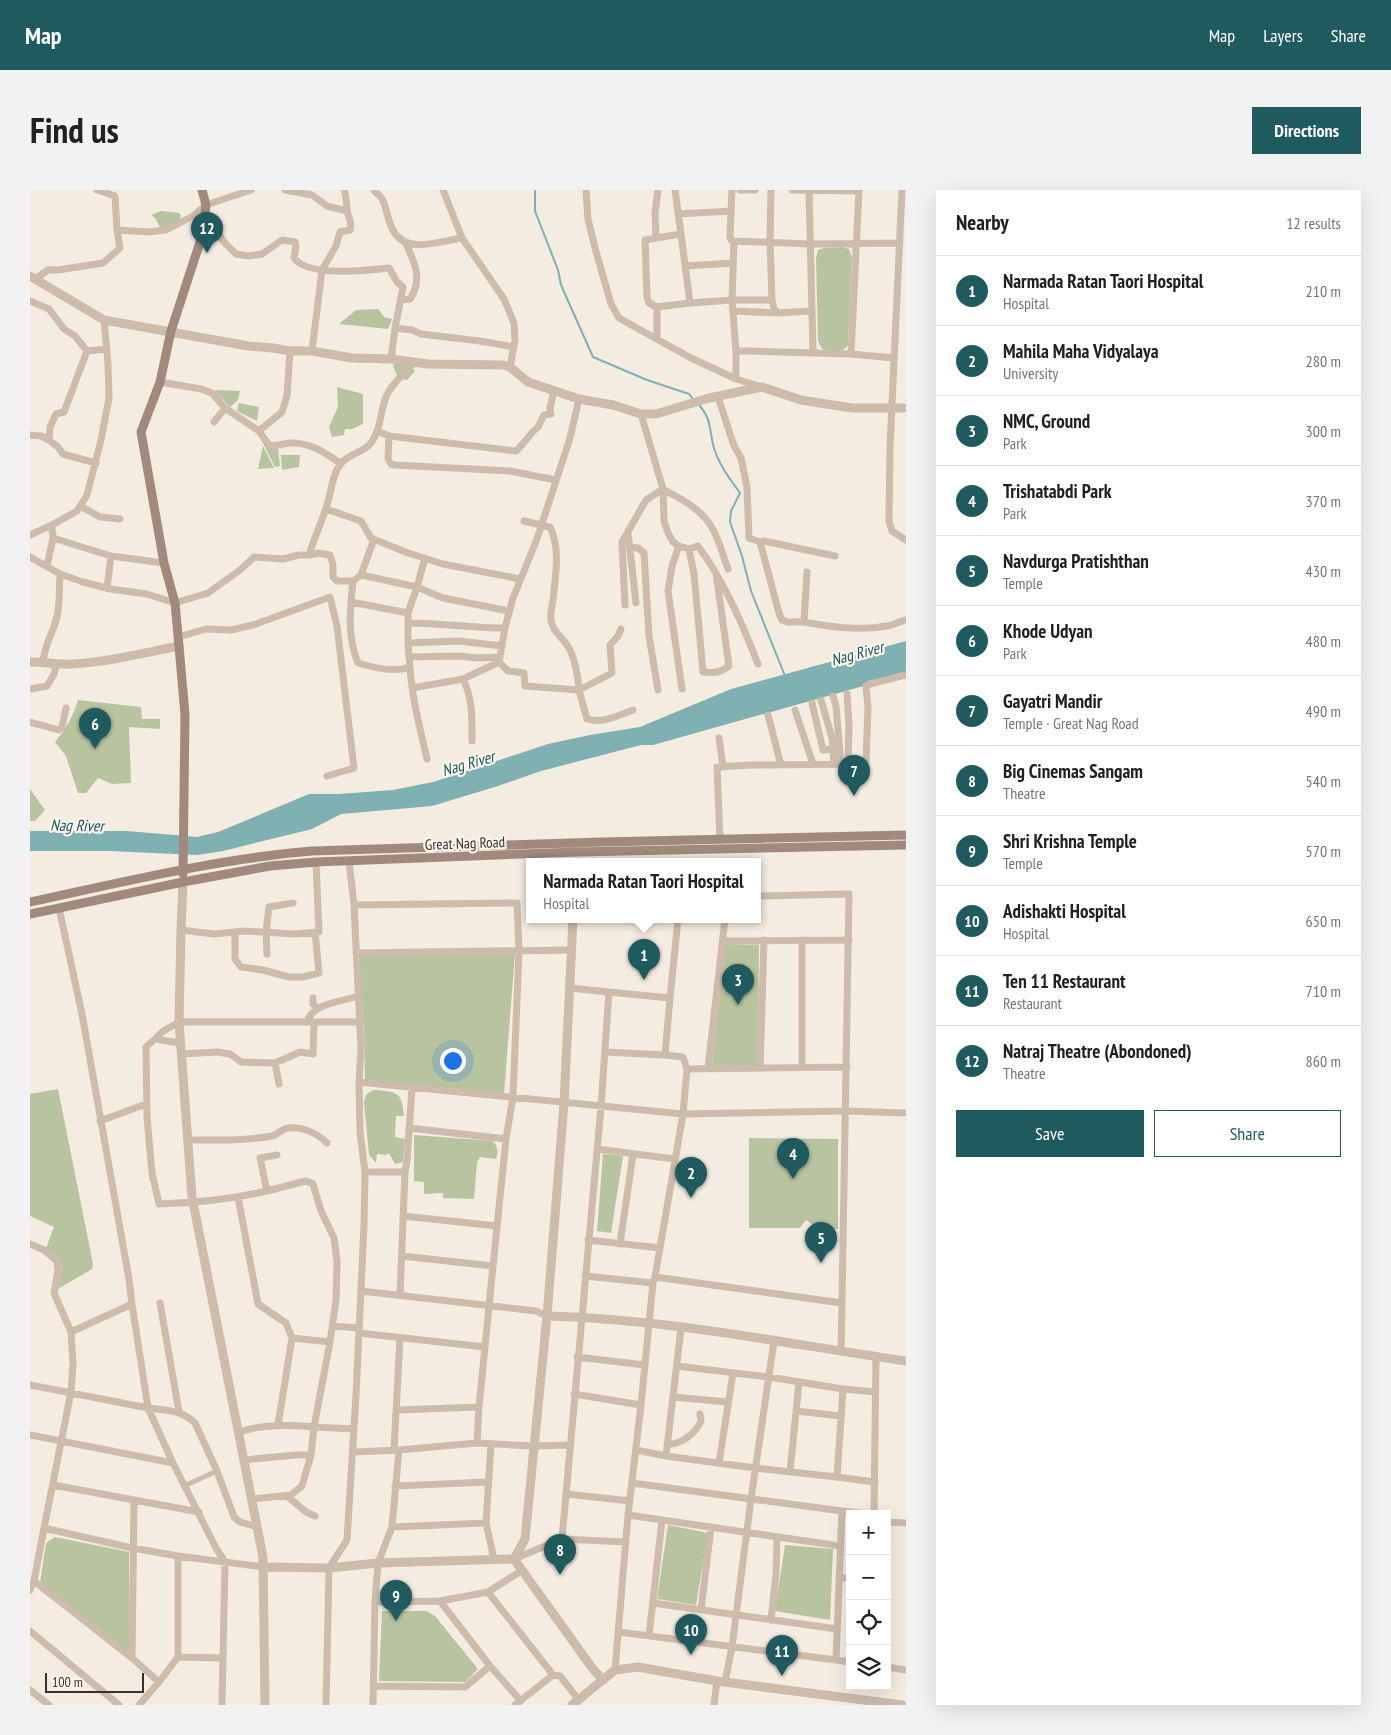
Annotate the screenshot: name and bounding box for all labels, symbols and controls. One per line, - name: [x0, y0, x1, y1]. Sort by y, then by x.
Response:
- text: Map: [25, 20, 62, 51]
- text: Map: [1209, 24, 1235, 47]
- text: Layers: [1263, 24, 1303, 47]
- text: Share: [1331, 24, 1366, 47]
- text: Find us: [30, 107, 119, 153]
- button: Directions: [1252, 107, 1361, 154]
- text: Nearby: [956, 209, 1009, 236]
- pin: 12: [191, 212, 223, 253]
- text: 12 results: [1286, 213, 1341, 233]
- text: Narmada Ratan Taori Hospital: [1003, 269, 1203, 293]
- text: 1: [968, 281, 976, 301]
- text: 210 m: [1306, 281, 1341, 301]
- text: Hospital: [1003, 293, 1049, 313]
- text: Mahila Maha Vidyalaya: [1003, 339, 1159, 363]
- text: 2: [968, 351, 976, 371]
- text: 280 m: [1306, 351, 1341, 371]
- text: University: [1003, 363, 1058, 383]
- text: NMC, Ground: [1003, 409, 1090, 433]
- text: 3: [968, 421, 976, 441]
- text: 300 m: [1306, 421, 1341, 441]
- text: Park: [1003, 433, 1027, 453]
- text: Trishatabdi Park: [1003, 479, 1112, 503]
- text: 4: [968, 491, 976, 511]
- text: 370 m: [1306, 491, 1341, 511]
- text: Park: [1003, 503, 1027, 523]
- text: Navdurga Pratishthan: [1003, 549, 1149, 573]
- text: 5: [968, 561, 976, 581]
- text: 430 m: [1306, 561, 1341, 581]
- text: Temple: [1003, 573, 1043, 593]
- text: Khode Udyan: [1003, 619, 1093, 643]
- text: 6: [968, 631, 976, 651]
- text: 480 m: [1306, 631, 1341, 651]
- water label: Nag River: [828, 636, 888, 670]
- text: Park: [1003, 643, 1027, 663]
- text: Gayatri Mandir: [1003, 689, 1102, 713]
- text: 7: [968, 701, 976, 721]
- text: 490 m: [1306, 701, 1341, 721]
- pin: 6: [79, 708, 111, 749]
- text: Temple · Great Nag Road: [1003, 713, 1139, 733]
- water label: Nag River: [439, 745, 499, 780]
- pin: 7: [838, 755, 870, 796]
- text: Big Cinemas Sangam: [1003, 759, 1143, 783]
- text: 8: [968, 771, 976, 791]
- text: 540 m: [1306, 771, 1341, 791]
- text: Theatre: [1003, 783, 1046, 803]
- water label: Nag River: [50, 815, 107, 836]
- text: Shri Krishna Temple: [1003, 829, 1137, 853]
- street label: Great Nag Road: [425, 832, 505, 854]
- text: 9: [968, 841, 976, 861]
- text: 570 m: [1306, 841, 1341, 861]
- text: Temple: [1003, 853, 1043, 873]
- popup: [526, 858, 761, 923]
- text: Narmada Ratan Taori Hospital: [543, 869, 744, 893]
- text: Hospital: [543, 893, 589, 913]
- text: Adishakti Hospital: [1003, 899, 1126, 923]
- text: 10: [964, 911, 980, 931]
- text: 650 m: [1306, 911, 1341, 931]
- text: Hospital: [1003, 923, 1049, 943]
- pin: 1: [628, 939, 660, 980]
- pin: 3: [722, 964, 754, 1005]
- text: Ten 11 Restaurant: [1003, 969, 1126, 993]
- text: 11: [964, 981, 980, 1001]
- text: 710 m: [1306, 981, 1341, 1001]
- text: Restaurant: [1003, 993, 1062, 1013]
- text: Natraj Theatre (Abondoned): [1003, 1039, 1192, 1063]
- your location: [440, 1048, 466, 1074]
- text: 12: [964, 1051, 980, 1071]
- text: 860 m: [1306, 1051, 1341, 1071]
- text: Theatre: [1003, 1063, 1046, 1083]
- button: Save: [956, 1110, 1144, 1157]
- button: Share: [1154, 1110, 1341, 1157]
- pin: 4: [777, 1138, 809, 1179]
- pin: 2: [675, 1157, 707, 1198]
- pin: 5: [805, 1222, 837, 1263]
- map controls: [846, 1510, 891, 1690]
- button: +: [846, 1510, 891, 1555]
- pin: 8: [544, 1534, 576, 1575]
- button: −: [846, 1555, 891, 1600]
- pin: 9: [380, 1580, 412, 1621]
- button: locate: [846, 1600, 891, 1645]
- pin: 10: [675, 1614, 707, 1655]
- pin: 11: [766, 1635, 798, 1676]
- button: layers: [846, 1645, 891, 1690]
- scale bar: [45, 1670, 144, 1693]
- text: 100 m: [52, 1673, 83, 1691]

